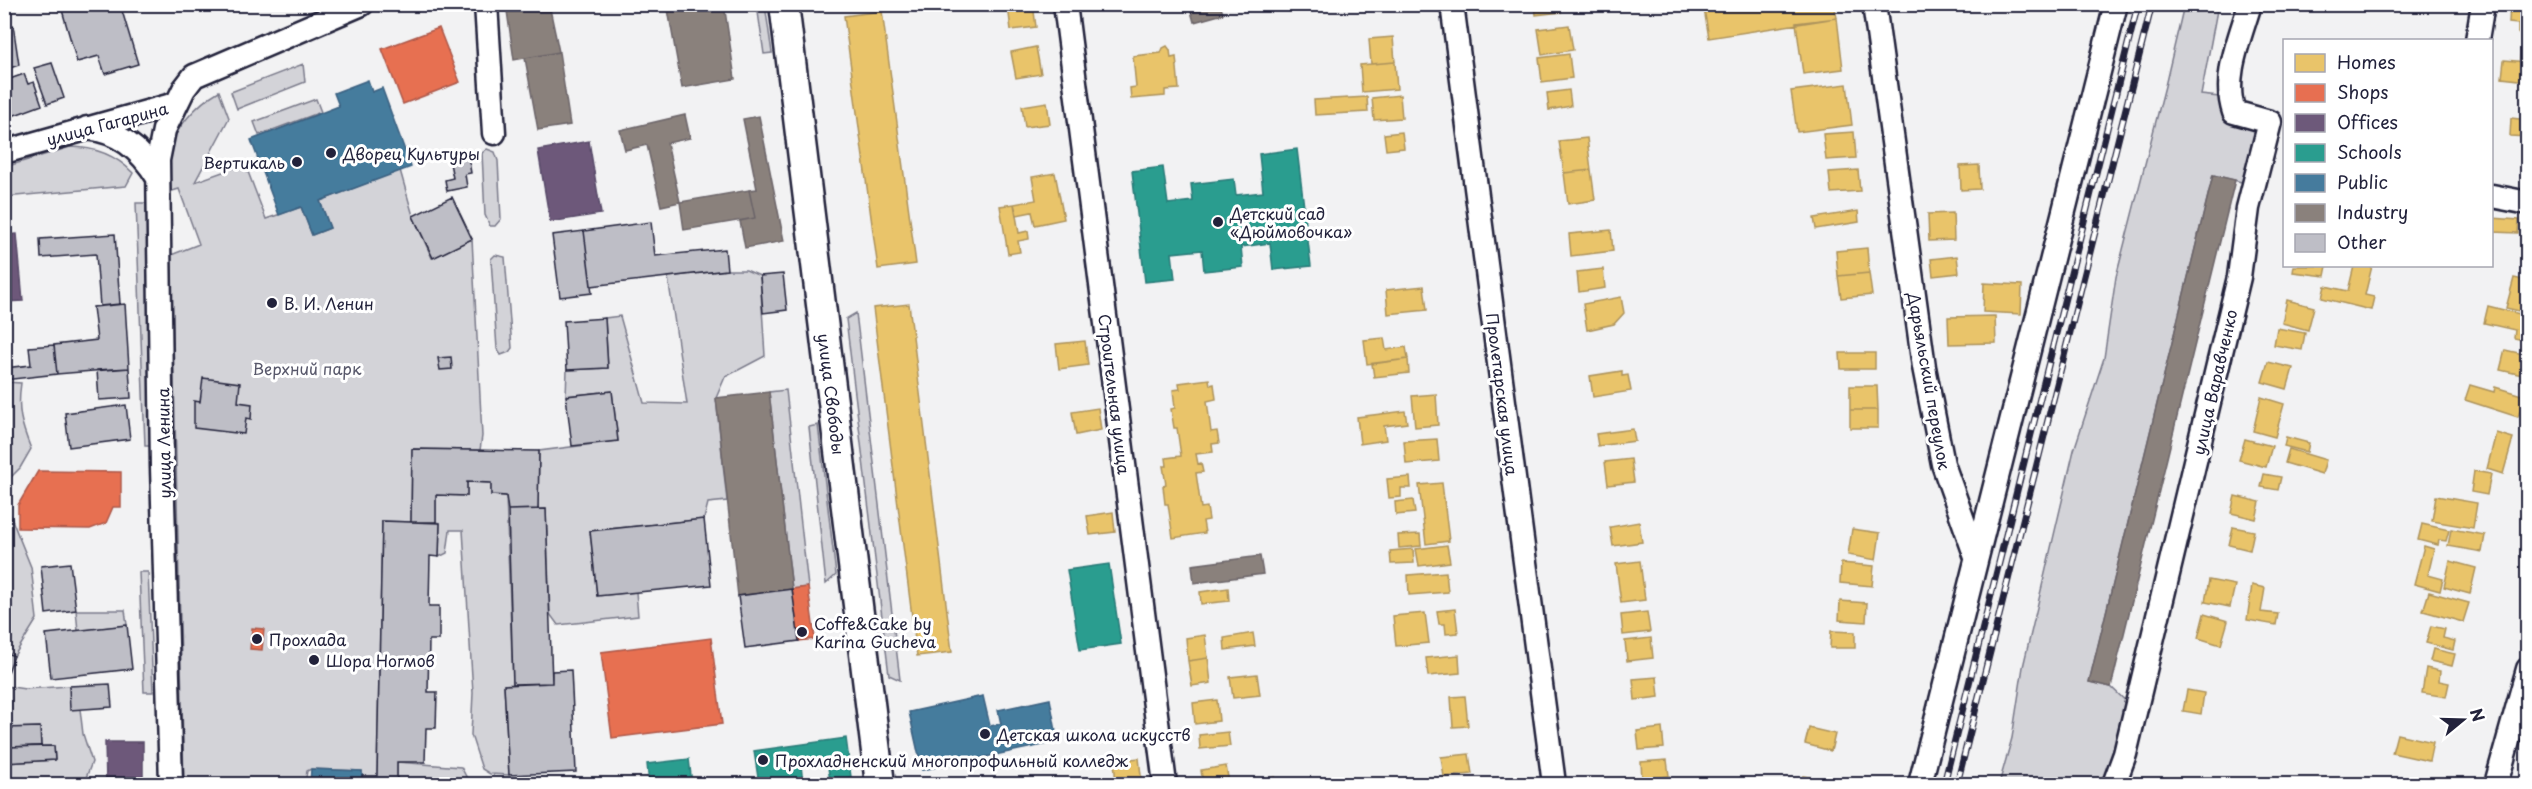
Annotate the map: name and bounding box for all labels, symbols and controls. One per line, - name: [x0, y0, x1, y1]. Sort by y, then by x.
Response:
- legend: [2283, 39, 2493, 267]
- text: Homes: [2337, 48, 2395, 75]
- text: Shops: [2337, 78, 2388, 105]
- street label: улица Гагарина: [44, 95, 170, 151]
- text: Offices: [2337, 108, 2398, 135]
- text: Schools: [2337, 138, 2402, 165]
- place label: Дворец Культуры: [342, 141, 480, 165]
- marker: Дворец Культуры: [324, 146, 338, 160]
- place label: Вертикаль: [203, 150, 285, 174]
- marker: Вертикаль: [290, 155, 304, 169]
- text: Public: [2337, 168, 2388, 195]
- text: Industry: [2337, 198, 2408, 225]
- place label: Детский сад «Дюймовочка»: [1229, 201, 1352, 243]
- marker: Детский сад «Дюймовочка»: [1211, 215, 1225, 229]
- text: Other: [2337, 228, 2387, 255]
- street label: Дарьяльский переулок: [1902, 290, 1957, 472]
- place label: В. И. Ленин: [284, 291, 374, 315]
- marker: В. И. Ленин: [265, 296, 279, 310]
- street label: улица Варавченко: [2186, 307, 2242, 457]
- street label: Пролетарская улица: [1481, 311, 1525, 477]
- street label: Строительная улица: [1093, 312, 1137, 476]
- street label: улица Свободы: [813, 332, 851, 456]
- park label: Верхний парк: [253, 356, 362, 380]
- street label: улица Ленина: [150, 387, 176, 499]
- place label: Coffe&Cake by Karina Gucheva: [814, 611, 936, 653]
- marker: Coffe&Cake by Karina Gucheva: [795, 625, 809, 639]
- place label: Прохлада: [269, 627, 346, 651]
- marker: Прохлада: [250, 632, 264, 646]
- place label: Шора Ногмов: [326, 648, 435, 672]
- marker: Шора Ногмов: [307, 653, 321, 667]
- north arrow: [2433, 690, 2493, 750]
- text: N: [2465, 705, 2492, 725]
- place label: Детская школа искусств: [996, 722, 1190, 746]
- marker: Детская школа искусств: [978, 727, 992, 741]
- place label: Прохладненский многопрофильный колледж: [775, 748, 1129, 772]
- marker: Прохладненский многопрофильный колледж: [756, 753, 770, 767]

